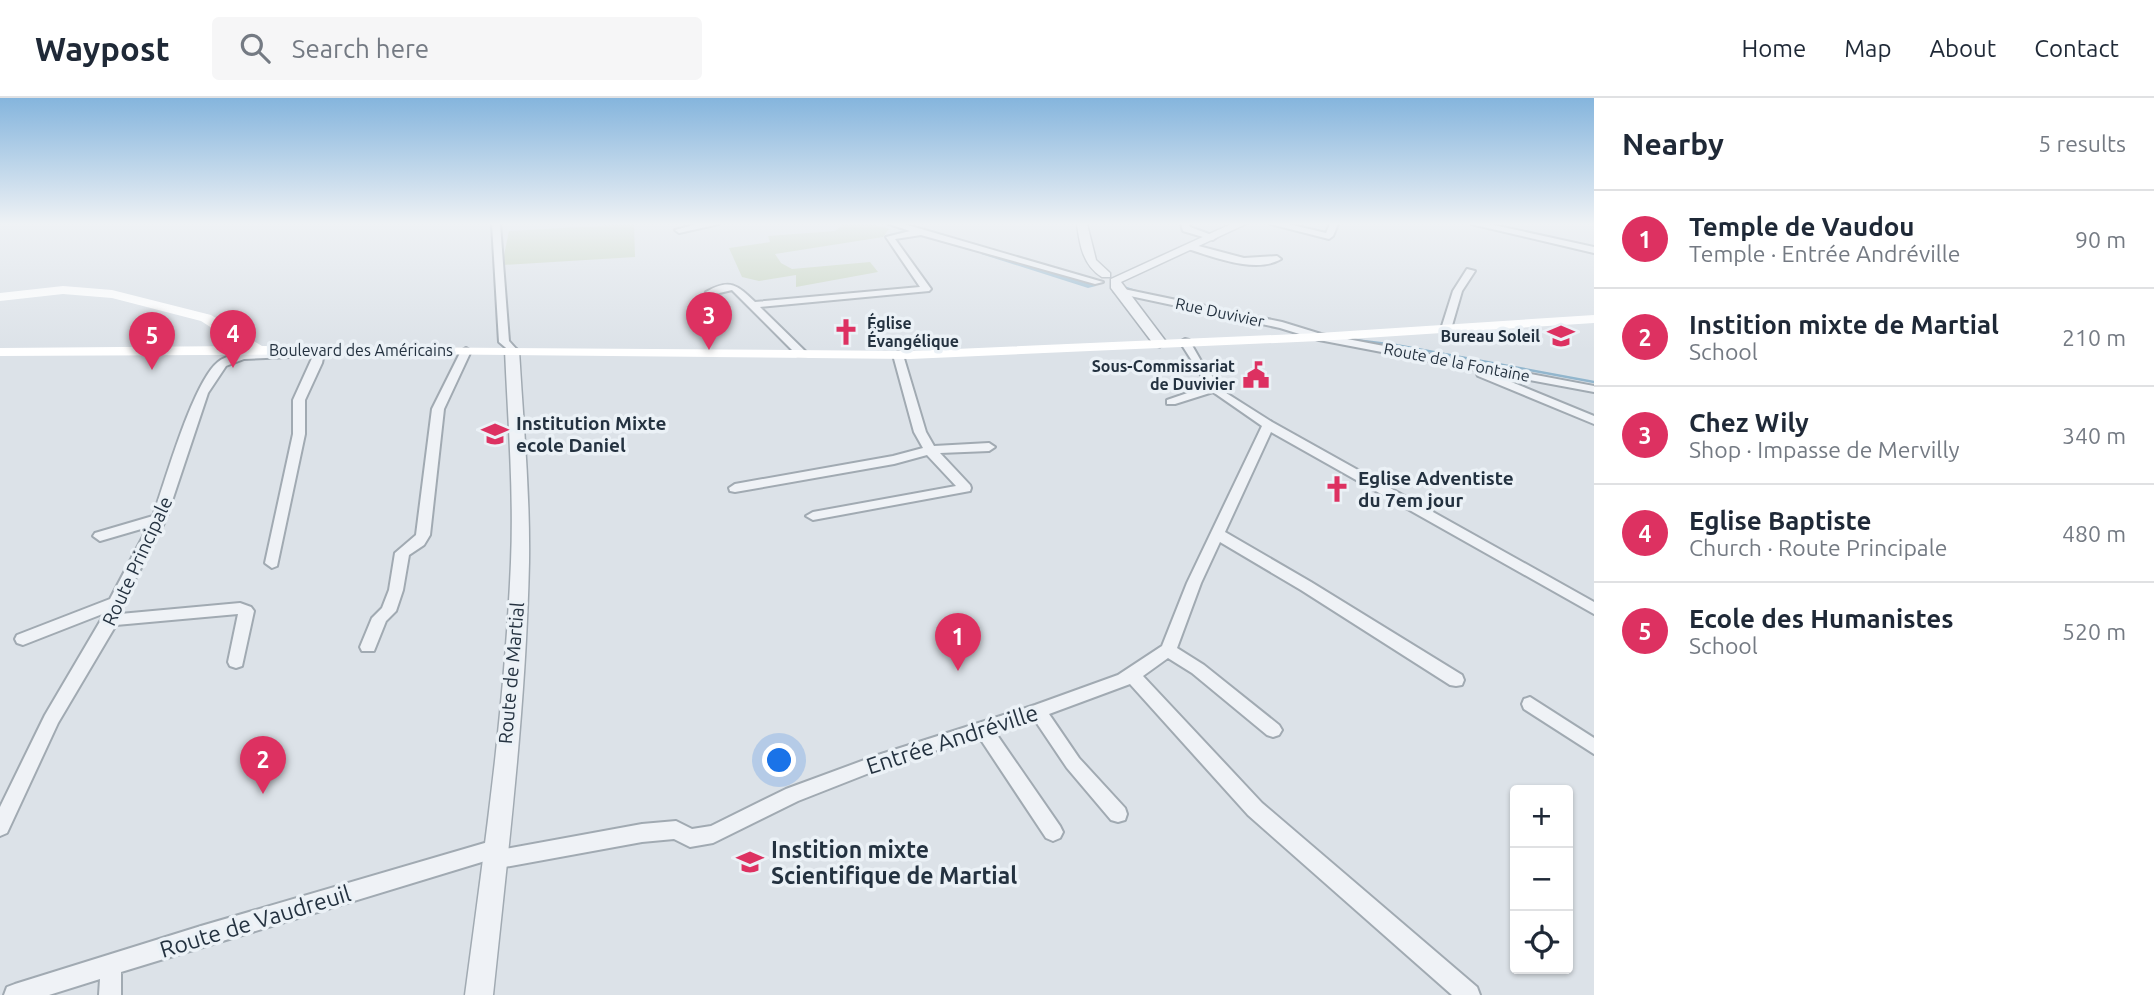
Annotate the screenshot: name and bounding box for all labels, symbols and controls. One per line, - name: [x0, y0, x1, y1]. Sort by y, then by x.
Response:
- search box: [212, 17, 702, 80]
- icon: search: [236, 29, 274, 67]
- text: Waypost: [35, 30, 170, 67]
- text: Search here: [292, 34, 429, 63]
- text: Home: [1741, 35, 1806, 62]
- text: Map: [1844, 35, 1891, 62]
- text: About: [1929, 35, 1996, 62]
- text: Contact: [2034, 35, 2119, 62]
- text: Nearby: [1622, 127, 1724, 161]
- text: 5 results: [2038, 131, 2126, 156]
- text: Temple de Vaudou: [1689, 212, 1915, 241]
- text: 1: [1639, 227, 1651, 252]
- text: 90 m: [2075, 227, 2126, 252]
- text: Temple · Entrée Andréville: [1689, 241, 1961, 266]
- pin: 3: [686, 292, 732, 350]
- street label: Rue Duvivier: [1174, 294, 1266, 330]
- pin: 4: [210, 310, 256, 368]
- text: Instition mixte de Martial: [1689, 310, 1999, 339]
- pin: 5: [129, 312, 175, 370]
- place label: Église Évangélique: [867, 312, 959, 350]
- church icon: Église Évangélique: [831, 317, 861, 347]
- school or university icon: Bureau Soleil: [1546, 321, 1576, 351]
- text: 2: [1639, 325, 1651, 350]
- text: 210 m: [2062, 325, 2126, 350]
- place label: Bureau Soleil: [1440, 327, 1540, 345]
- street label: Route de la Fontaine: [1382, 339, 1532, 385]
- text: School: [1689, 339, 1758, 364]
- street label: Boulevard des Américains: [269, 341, 453, 359]
- place label: Sous-Commissariat de Duvivier: [1092, 357, 1235, 393]
- public building icon: Sous-Commissariat de Duvivier: [1241, 360, 1271, 390]
- text: Chez Wily: [1689, 408, 1809, 437]
- place label: Institution Mixte ecole Daniel: [516, 412, 666, 456]
- school or university icon: Institution Mixte ecole Daniel: [480, 419, 510, 449]
- text: 3: [1639, 423, 1651, 448]
- text: 340 m: [2062, 423, 2126, 448]
- text: Shop · Impasse de Mervilly: [1689, 437, 1959, 462]
- place label: Eglise Adventiste du 7em jour: [1358, 467, 1514, 511]
- church icon: Eglise Adventiste du 7em jour: [1322, 474, 1352, 504]
- street label: Route Principale: [97, 493, 177, 629]
- text: Eglise Baptiste: [1689, 506, 1871, 535]
- text: 4: [1639, 521, 1651, 546]
- text: 480 m: [2062, 521, 2126, 546]
- text: Church · Route Principale: [1689, 535, 1947, 560]
- street label: Route de Martial: [494, 601, 528, 745]
- text: Ecole des Humanistes: [1689, 604, 1954, 633]
- pin: 1: [935, 613, 981, 671]
- text: 5: [1639, 619, 1651, 644]
- text: 520 m: [2062, 619, 2126, 644]
- text: School: [1689, 633, 1758, 658]
- street label: Entrée Andréville: [863, 699, 1041, 779]
- pin: 2: [240, 736, 286, 794]
- your location: [762, 743, 796, 777]
- map controls: [1510, 785, 1573, 974]
- button: +: [1510, 785, 1573, 848]
- place label: Instition mixte Scientifique de Martial: [771, 837, 1017, 888]
- school or university icon: Instition mixte Scientifique de Martial: [735, 847, 765, 877]
- button: −: [1510, 848, 1573, 911]
- street label: Route de Vaudreuil: [157, 880, 353, 962]
- button: locate: [1510, 911, 1573, 974]

